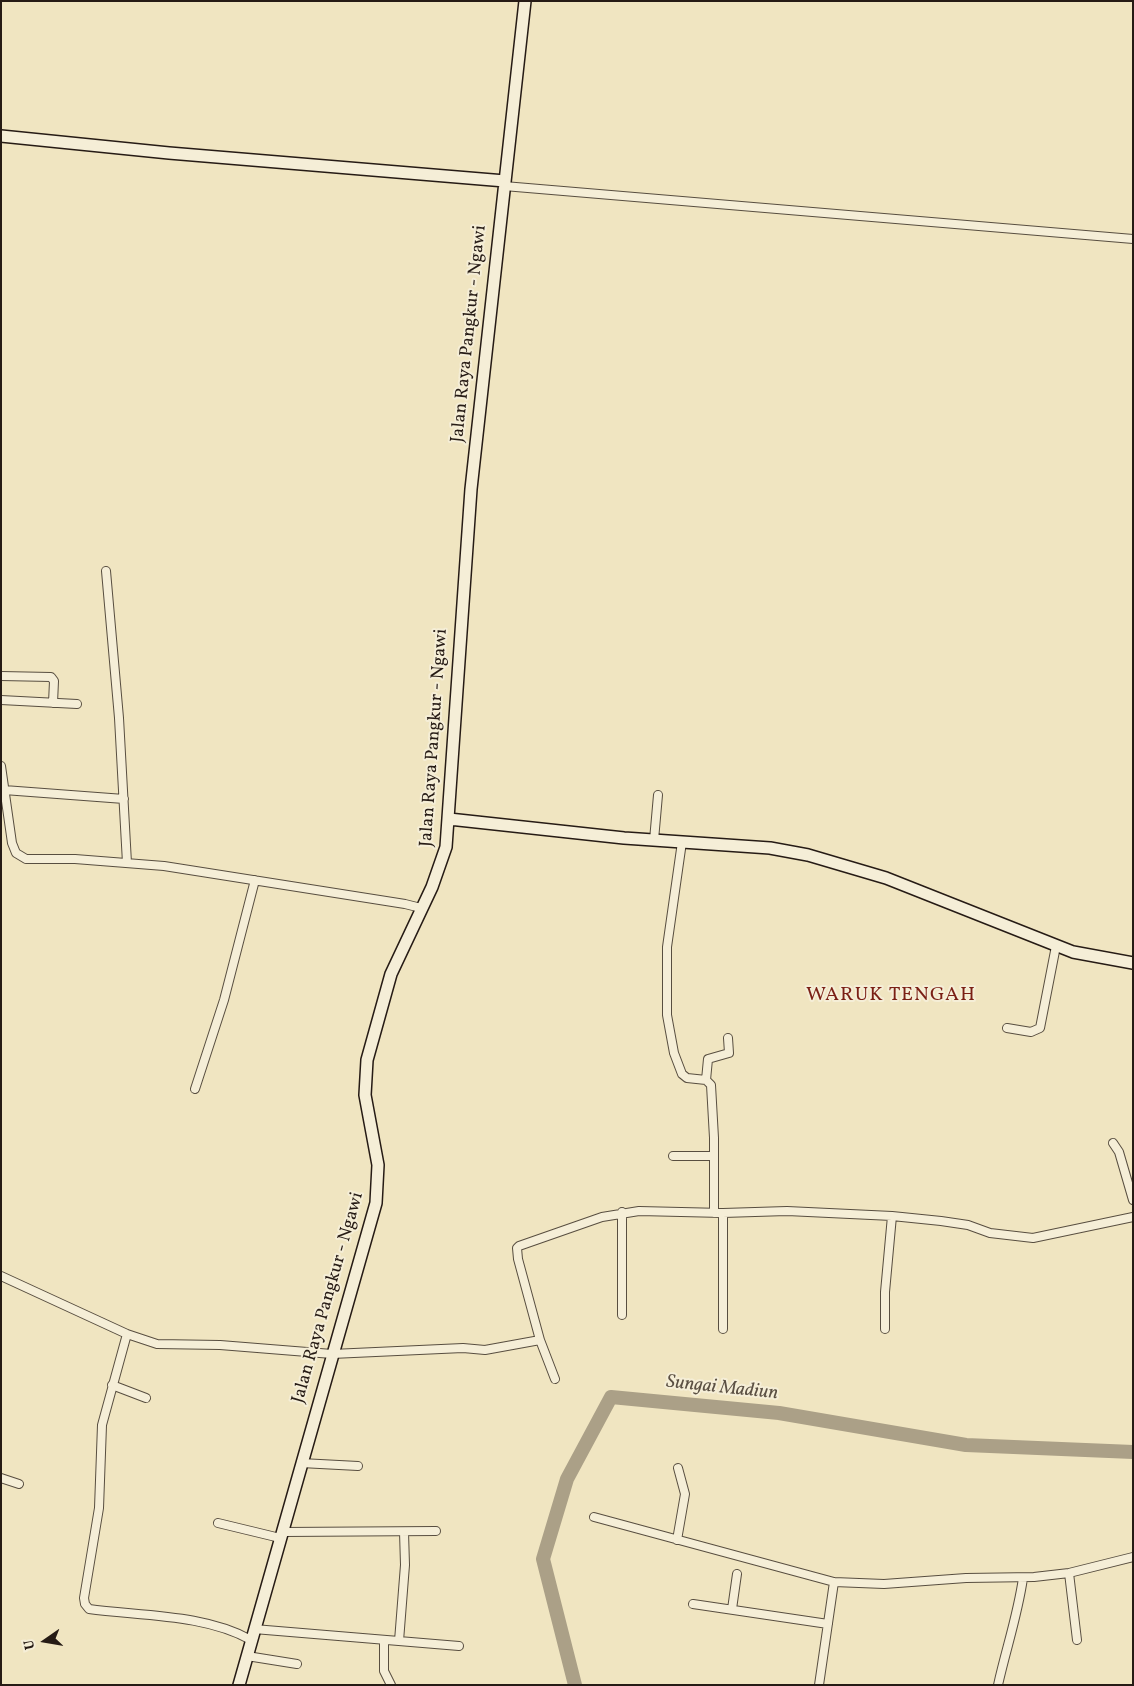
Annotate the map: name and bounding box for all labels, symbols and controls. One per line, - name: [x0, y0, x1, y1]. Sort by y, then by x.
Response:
- street label: Jalan Raya Pangkur - Ngawi: [448, 224, 492, 444]
- street label: Jalan Raya Pangkur - Ngawi: [417, 628, 453, 848]
- district label: WARUK TENGAH: [804, 984, 978, 1008]
- street label: Jalan Raya Pangkur - Ngawi: [288, 1190, 370, 1406]
- water label: Sungai Madiun: [665, 1372, 779, 1406]
- north arrow: [20, 1616, 70, 1666]
- text: U: [20, 1638, 40, 1651]

